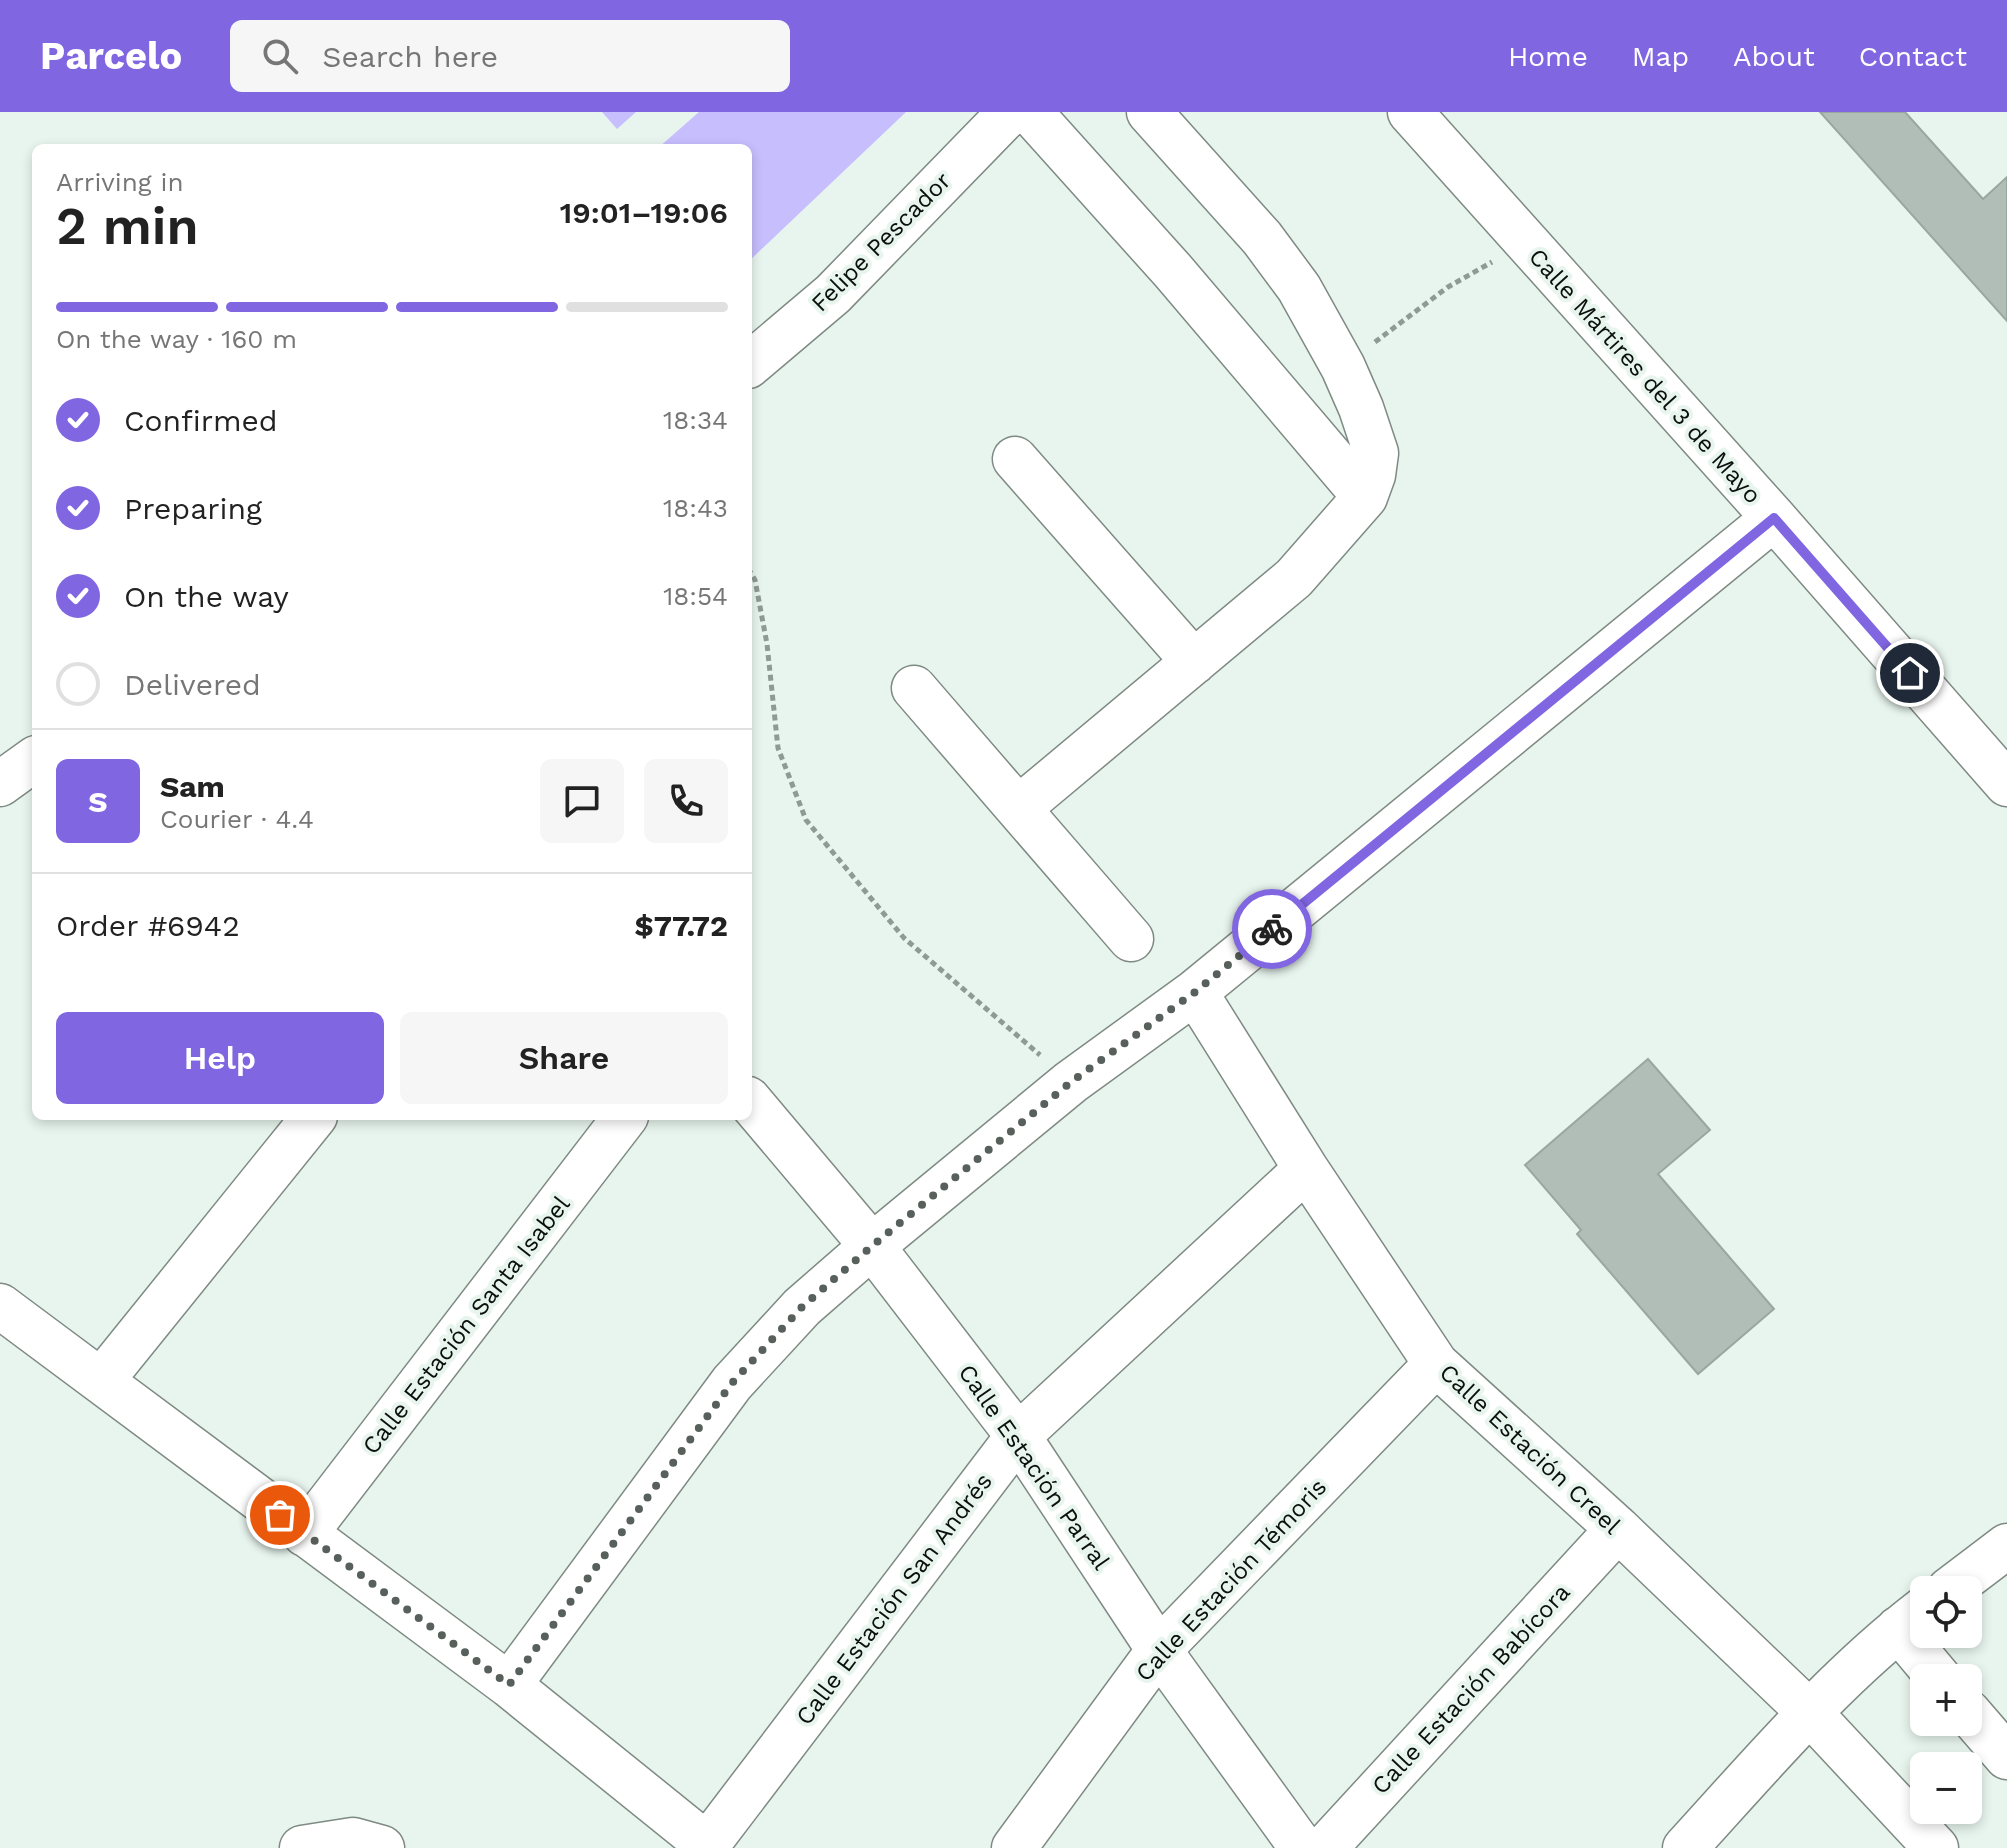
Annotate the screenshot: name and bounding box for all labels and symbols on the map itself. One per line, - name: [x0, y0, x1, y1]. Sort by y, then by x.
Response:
- street label: Felipe Pescador: [806, 166, 957, 317]
- street label: Calle Mártires del 3 de Mayo: [1523, 243, 1767, 509]
- pin: [1876, 639, 1944, 707]
- courier: [1232, 889, 1312, 969]
- street label: Calle Estación Santa Isabel: [357, 1190, 576, 1460]
- street label: Calle Estación Creel: [1434, 1358, 1627, 1540]
- street label: Calle Estación Parral: [953, 1359, 1116, 1576]
- street label: Calle Estación San Andrés: [790, 1468, 998, 1730]
- street label: Calle Estación Témoris: [1130, 1473, 1332, 1687]
- pin: [246, 1481, 314, 1549]
- street label: Calle Estación Babícora: [1366, 1578, 1576, 1800]

